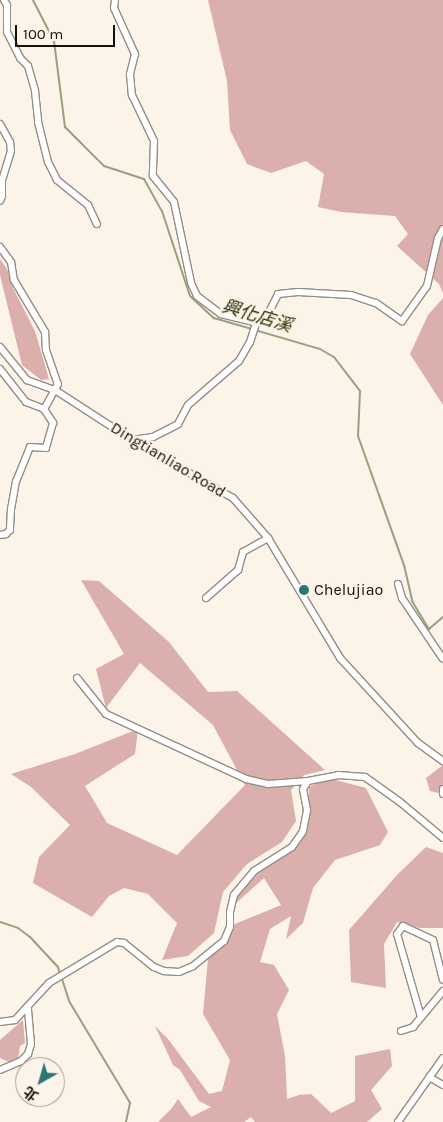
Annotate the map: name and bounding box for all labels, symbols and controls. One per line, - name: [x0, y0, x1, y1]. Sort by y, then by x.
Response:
- scale bar: [18, 15, 118, 47]
- text: 100 m: [23, 25, 63, 43]
- water label: 興化店溪: [219, 295, 295, 337]
- street label: Dingtianliao Road: [107, 418, 229, 502]
- place label: Chelujiao: [314, 580, 383, 600]
- marker: Chelujiao: [298, 584, 310, 596]
- north arrow: [15, 1057, 65, 1107]
- text: 北: [20, 1082, 42, 1104]

